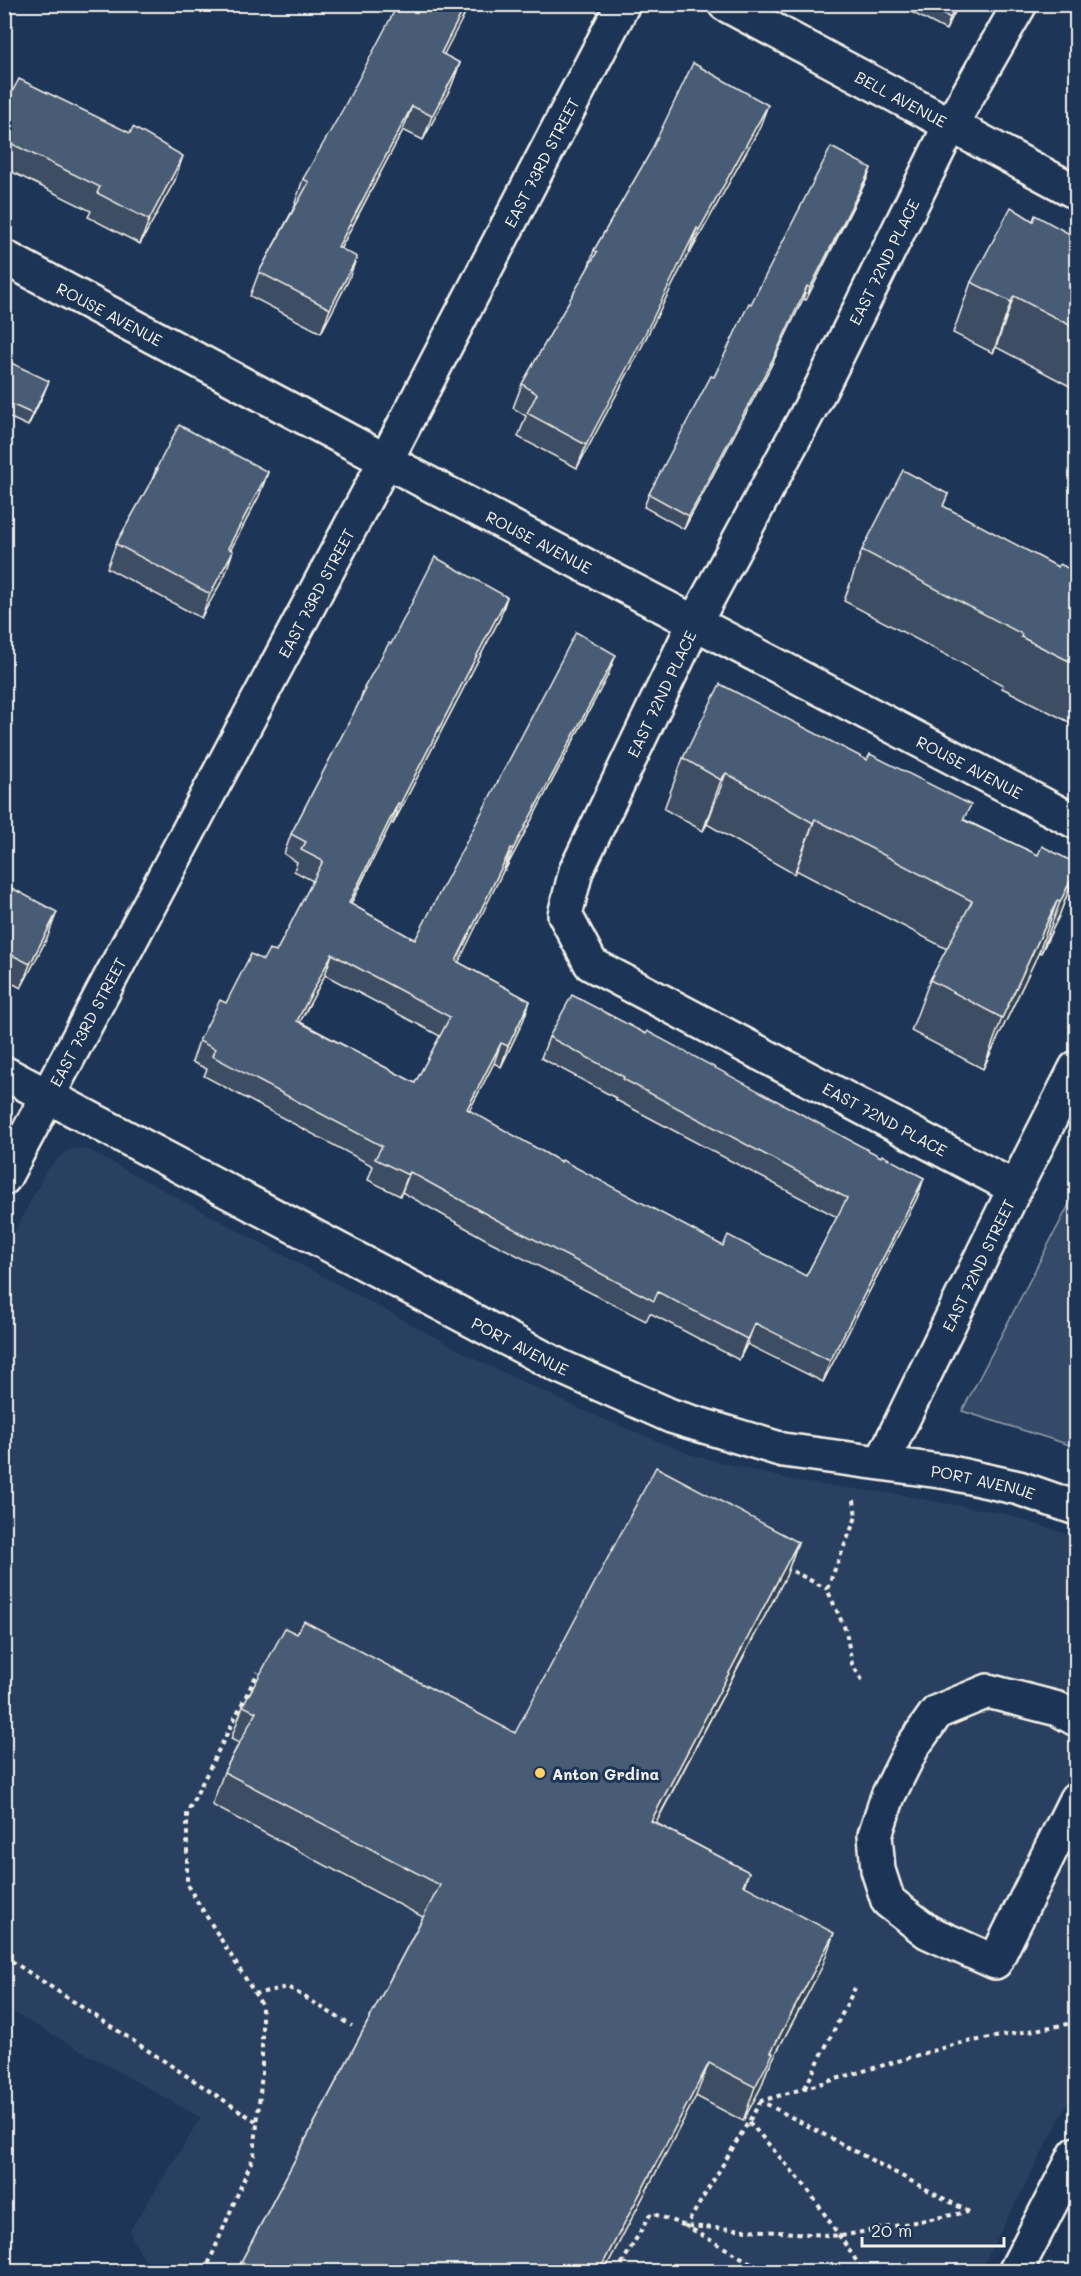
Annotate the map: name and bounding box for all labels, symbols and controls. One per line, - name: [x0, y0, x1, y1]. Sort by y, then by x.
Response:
- street label: BELL AVENUE: [852, 65, 951, 132]
- street label: EAST 73RD STREET: [498, 94, 583, 231]
- street label: EAST 72ND PLACE: [843, 195, 923, 328]
- street label: ROUSE AVENUE: [53, 277, 166, 350]
- street label: ROUSE AVENUE: [483, 505, 596, 578]
- street label: EAST 73RD STREET: [272, 524, 358, 661]
- street label: EAST 72ND PLACE: [622, 627, 700, 760]
- street label: ROUSE AVENUE: [913, 730, 1026, 803]
- street label: EAST 73RD STREET: [44, 953, 130, 1090]
- street label: EAST 72ND PLACE: [819, 1077, 951, 1161]
- street label: EAST 72ND STREET: [937, 1195, 1019, 1335]
- street label: PORT AVENUE: [468, 1311, 572, 1380]
- street label: PORT AVENUE: [930, 1459, 1038, 1503]
- place label: Anton Grdina: [552, 1763, 659, 1784]
- marker: Anton Grdina: [533, 1766, 547, 1780]
- scale bar: [862, 2210, 1004, 2248]
- text: 20 m: [871, 2218, 912, 2242]

